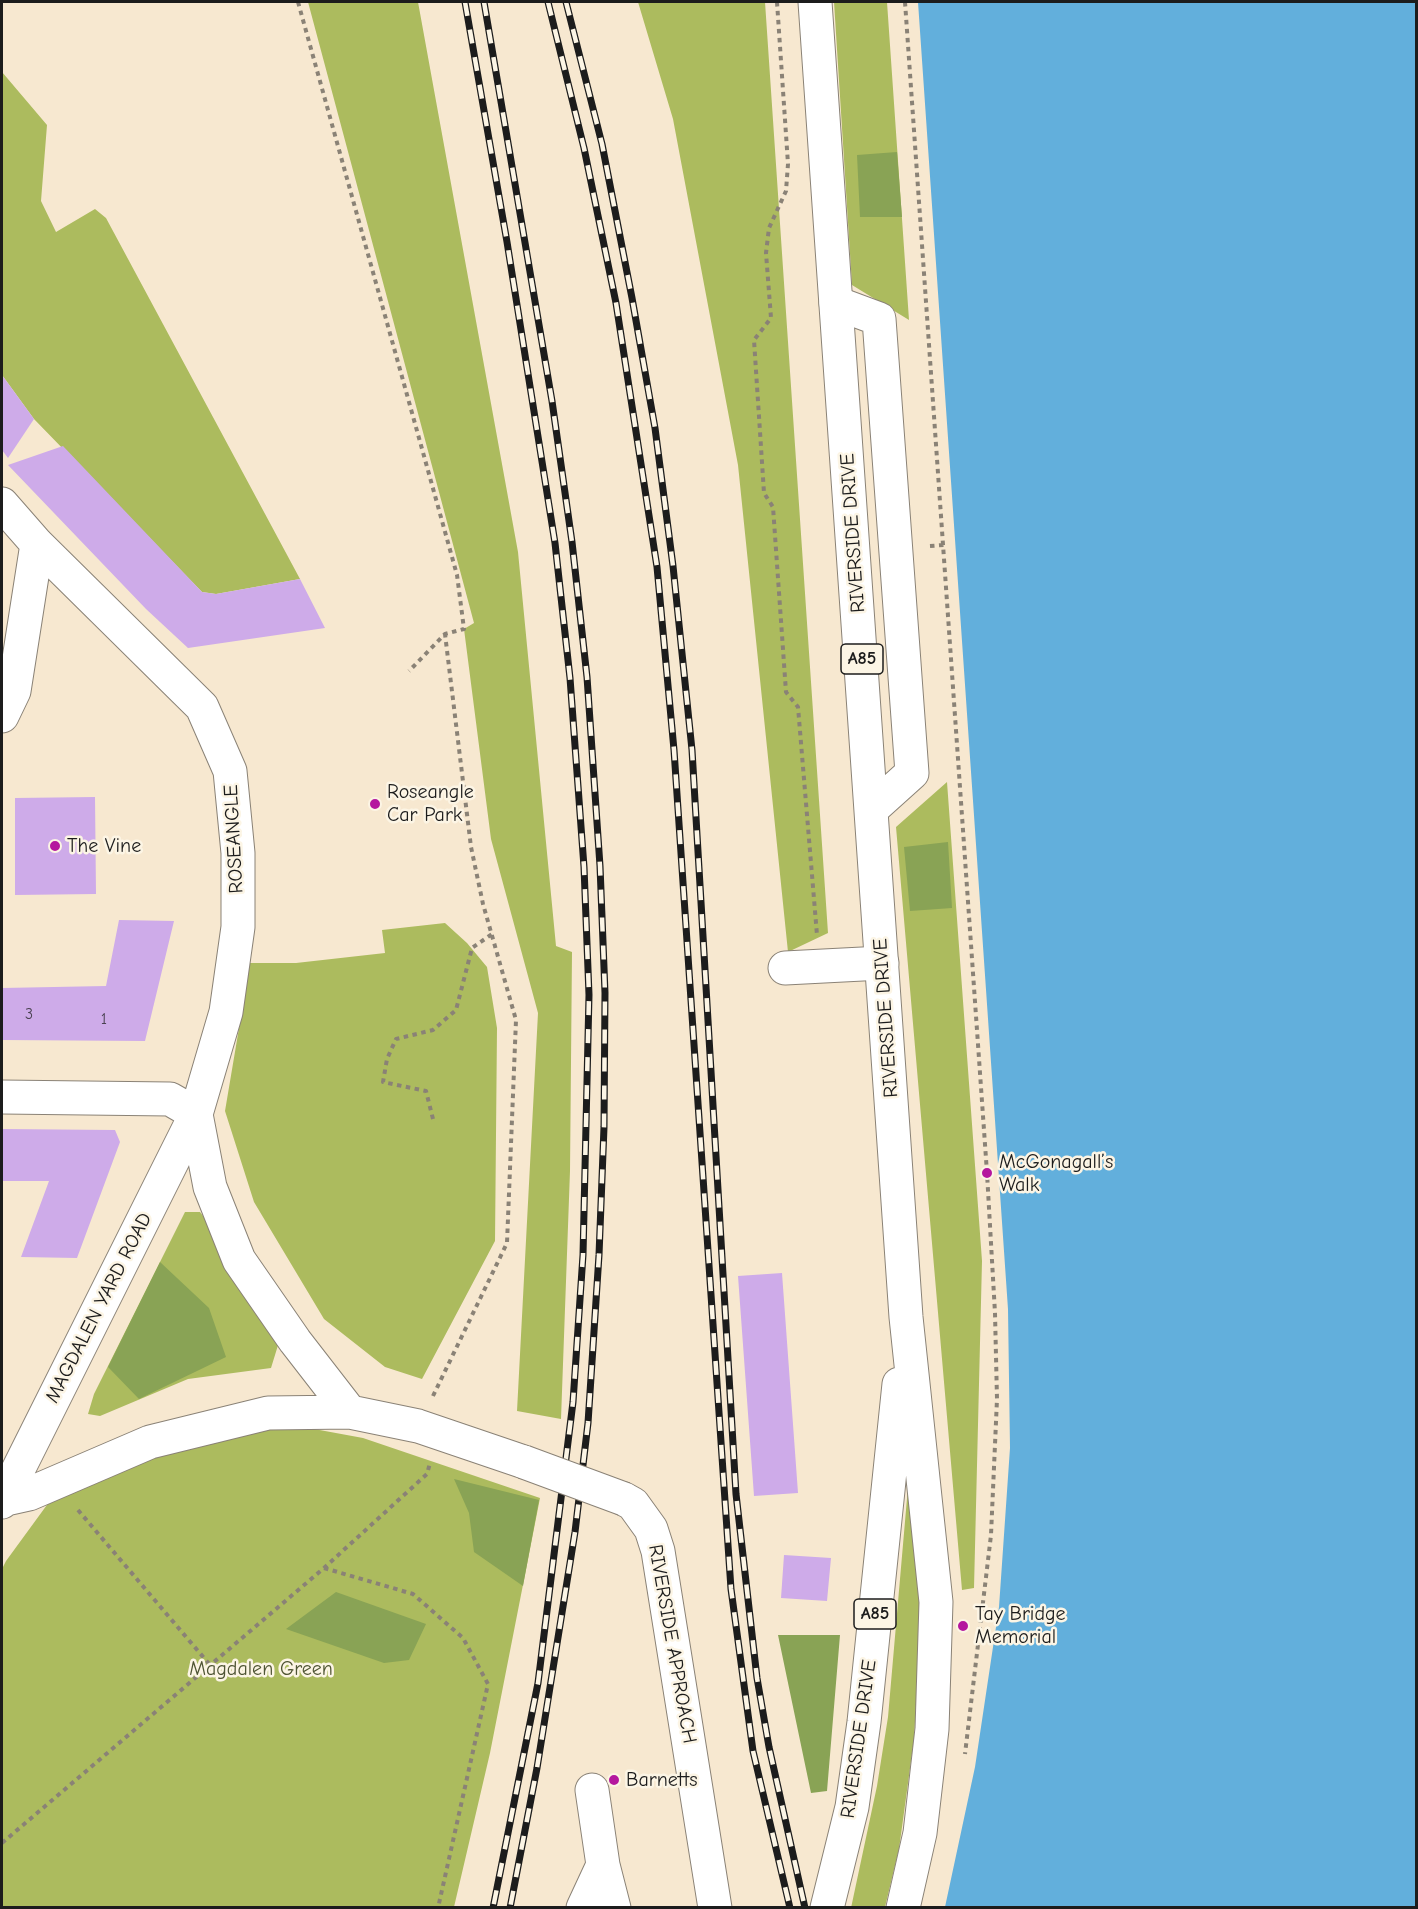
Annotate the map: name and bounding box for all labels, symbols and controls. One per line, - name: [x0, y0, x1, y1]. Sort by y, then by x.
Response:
- street label: RIVERSIDE DRIVE: [835, 452, 871, 614]
- road number: A85: [841, 644, 883, 674]
- place label: Roseangle Car Park: [387, 780, 474, 827]
- street label: ROSEANGLE: [219, 784, 249, 894]
- marker: Roseangle Car Park: [368, 797, 382, 811]
- place label: The Vine: [67, 834, 141, 858]
- marker: The Vine: [48, 839, 62, 853]
- street label: RIVERSIDE DRIVE: [868, 937, 904, 1099]
- house number: 3: [25, 1004, 33, 1024]
- house number: 1: [101, 1009, 107, 1029]
- place label: McGonagall’s Walk: [999, 1150, 1113, 1197]
- marker: McGonagall’s Walk: [980, 1166, 994, 1180]
- street label: MAGDALEN YARD ROAD: [41, 1209, 157, 1407]
- street label: RIVERSIDE APPROACH: [643, 1543, 701, 1745]
- road number: A85: [854, 1599, 896, 1629]
- place label: Tay Bridge Memorial: [975, 1602, 1066, 1649]
- marker: Tay Bridge Memorial: [956, 1619, 970, 1633]
- park label: Magdalen Green: [189, 1657, 333, 1681]
- street label: RIVERSIDE DRIVE: [836, 1658, 882, 1820]
- place label: Barnetts: [626, 1768, 697, 1792]
- marker: Barnetts: [607, 1773, 621, 1787]

